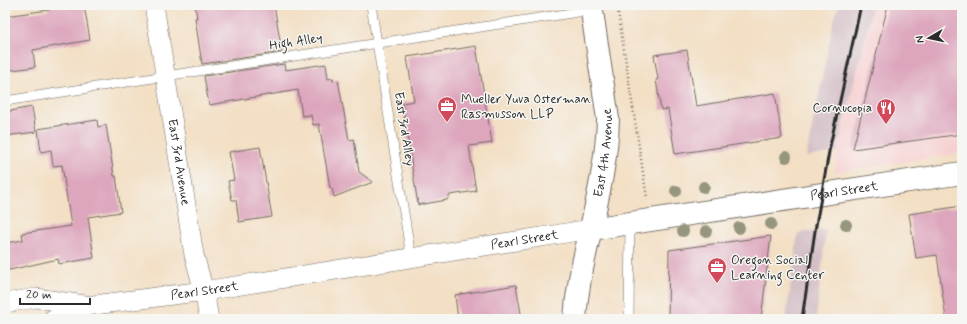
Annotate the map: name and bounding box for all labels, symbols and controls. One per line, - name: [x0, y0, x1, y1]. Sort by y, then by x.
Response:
- north arrow: [909, 18, 949, 58]
- street label: High Alley: [268, 29, 324, 57]
- text: N: [913, 35, 928, 44]
- street label: East 3rd Alley: [390, 91, 418, 168]
- place label: Mueller Yuva Osterman Rasmusson LLP: [461, 91, 591, 123]
- office icon: Mueller Yuva Osterman Rasmusson LLP: [436, 95, 458, 123]
- restaurant icon: Cornucopia: [875, 97, 897, 125]
- place label: Cornucopia: [813, 100, 872, 117]
- street label: East 4th Avenue: [589, 107, 617, 199]
- street label: East 3rd Avenue: [164, 117, 194, 207]
- street label: Pearl Street: [809, 177, 879, 204]
- street label: Pearl Street: [489, 226, 560, 253]
- place label: Oregon Social Learning Center: [731, 252, 825, 286]
- office icon: Oregon Social Learning Center: [706, 256, 728, 284]
- street label: Pearl Street: [170, 277, 240, 304]
- scale bar: [20, 280, 90, 306]
- text: 20 m: [26, 287, 52, 303]

